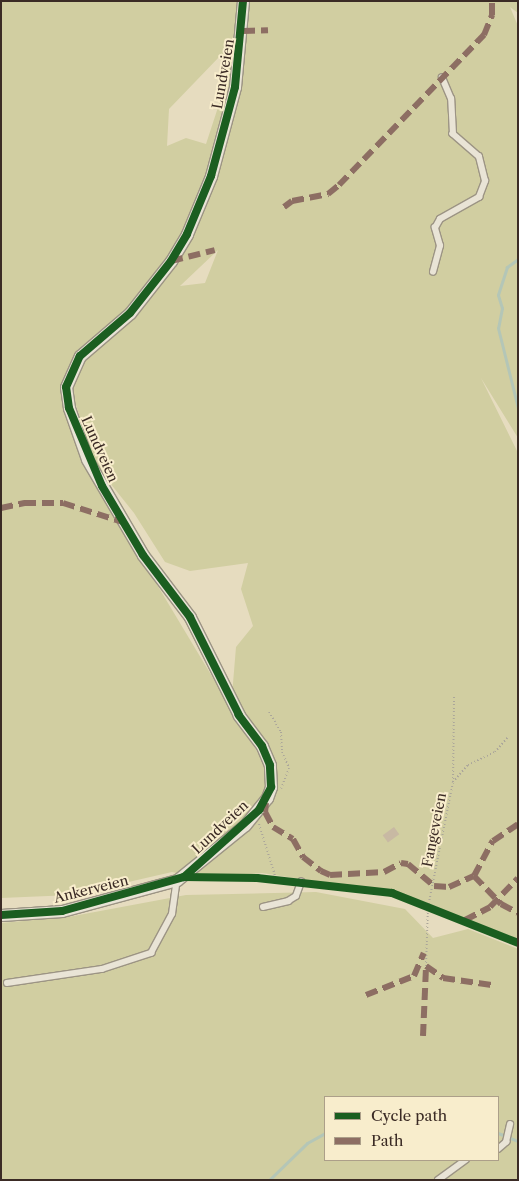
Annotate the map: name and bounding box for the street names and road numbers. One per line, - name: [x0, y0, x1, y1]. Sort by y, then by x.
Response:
- street label: Lundveien: [209, 38, 237, 110]
- street label: Lundveien: [78, 413, 122, 485]
- street label: Fangeveien: [419, 791, 449, 869]
- street label: Lundveien: [188, 797, 252, 857]
- street label: Ankerveien: [52, 872, 130, 906]

